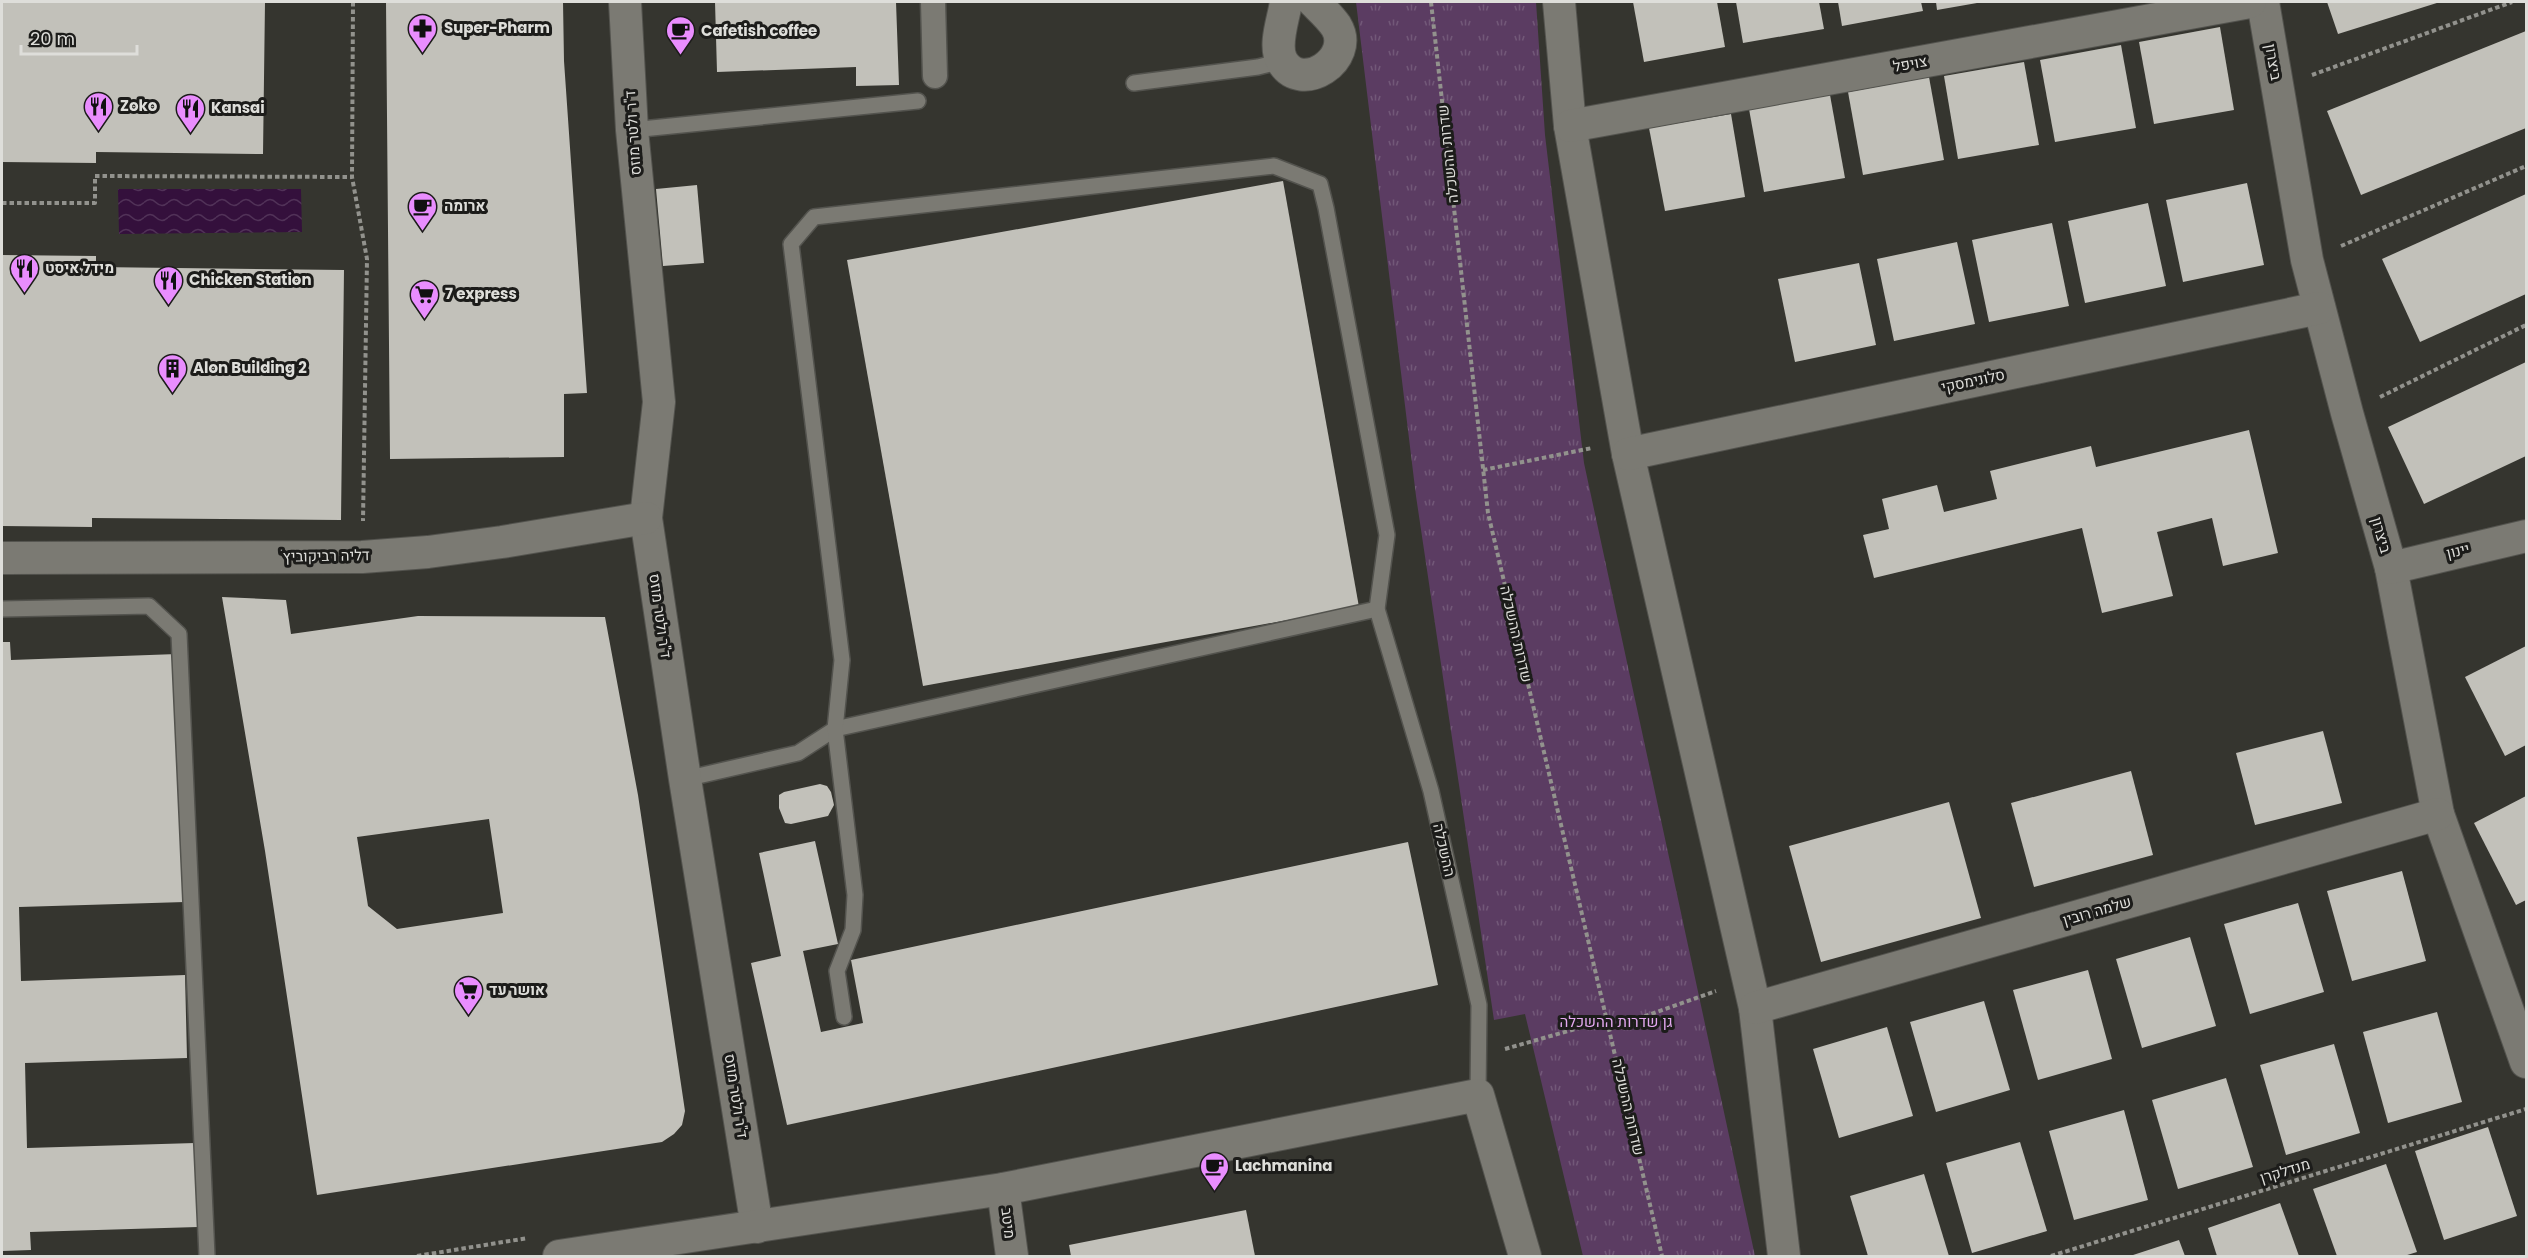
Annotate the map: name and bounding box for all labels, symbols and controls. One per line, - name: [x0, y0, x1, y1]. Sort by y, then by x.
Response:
- pharmacy icon: Super-Pharm: [407, 12, 439, 54]
- cafe icon: Cafetish coffee: [664, 15, 696, 57]
- place label: Super-Pharm: [444, 17, 550, 38]
- scale bar: [21, 18, 136, 56]
- place label: Cafetish coffee: [701, 20, 817, 41]
- text: 20 m: [30, 26, 75, 51]
- street label: ביצרון: [2260, 42, 2287, 82]
- street label: צויפל: [1891, 50, 1929, 77]
- restaurant icon: Zoko: [83, 90, 115, 132]
- street label: ד"ר ולטר מוזס: [619, 90, 646, 176]
- restaurant icon: Kansai: [174, 92, 206, 134]
- place label: Zoko: [120, 95, 158, 116]
- place label: Kansai: [211, 97, 265, 118]
- street label: שדרות ההשכלה: [1432, 104, 1463, 204]
- cafe icon: ארומה: [407, 190, 439, 232]
- place label: ארומה: [444, 195, 486, 216]
- restaurant icon: מידל איסט: [8, 252, 40, 294]
- place label: מידל איסט: [45, 257, 114, 278]
- restaurant icon: Chicken Station: [152, 264, 184, 306]
- place label: Chicken Station: [189, 269, 312, 290]
- supermarket icon: 7 express: [408, 278, 440, 320]
- place label: 7 express: [445, 283, 517, 304]
- building icon: Alon Building 2: [156, 352, 188, 394]
- place label: Alon Building 2: [193, 357, 307, 378]
- street label: סלונימסקי: [1939, 364, 2007, 397]
- street label: ביצרון: [2366, 514, 2397, 555]
- street label: יינון: [2444, 538, 2472, 563]
- street label: 'דליה רביקוביץ: [280, 544, 370, 567]
- street label: ד"ר ולטר מוזס: [644, 572, 677, 660]
- street label: שדרות ההשכלה: [1495, 583, 1538, 684]
- street label: ההשכלה: [1428, 821, 1461, 879]
- street label: שלמה רובין: [2060, 891, 2134, 930]
- supermarket icon: אושר עד: [452, 974, 484, 1016]
- place label: אושר עד: [489, 979, 545, 1000]
- park label: גן שדרות ההשכלה: [1559, 1011, 1673, 1032]
- street label: ד"ר ולטר מוזס: [719, 1052, 754, 1140]
- street label: שדרות ההשכלה: [1607, 1056, 1650, 1157]
- cafe icon: Lachmanina: [1198, 1150, 1230, 1192]
- street label: מנדלקרן: [2257, 1153, 2313, 1188]
- place label: Lachmanina: [1235, 1155, 1332, 1176]
- street label: מיטב: [996, 1206, 1021, 1240]

